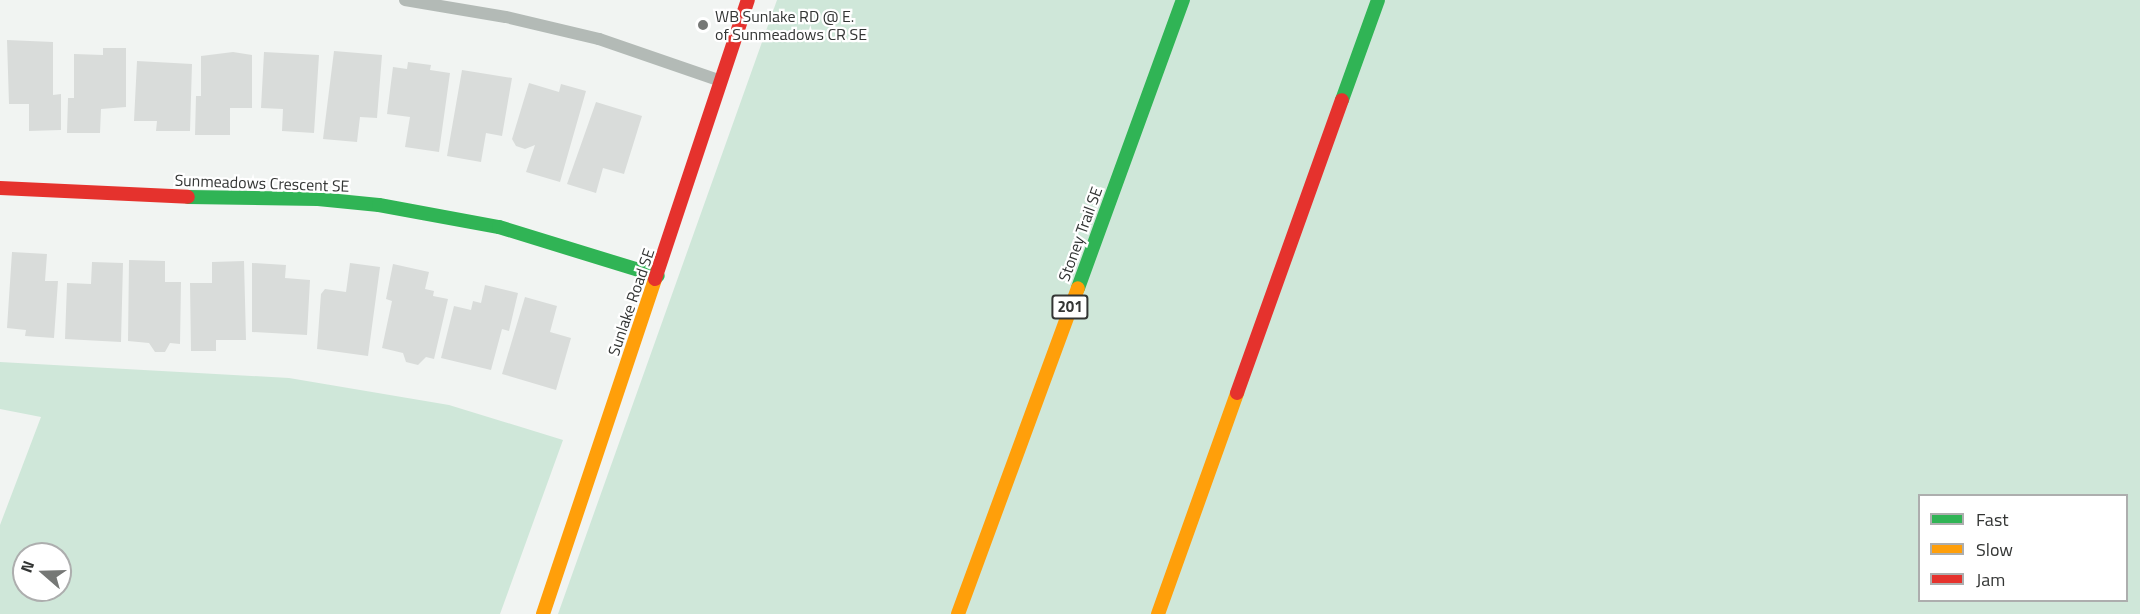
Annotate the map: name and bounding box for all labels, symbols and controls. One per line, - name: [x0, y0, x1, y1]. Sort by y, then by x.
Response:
- place label: WB Sunlake RD @ E. of Sunmeadows CR SE: [715, 6, 867, 44]
- marker: WB Sunlake RD @ E. of Sunmeadows CR SE: [696, 18, 710, 32]
- street label: Sunmeadows Crescent SE: [174, 170, 350, 196]
- street label: Stoney Trail SE: [1054, 184, 1106, 284]
- street label: Sunlake Road SE: [604, 246, 658, 358]
- road number: 201: [1050, 295, 1090, 319]
- legend: [1918, 494, 2128, 602]
- text: Fast: [1976, 506, 2009, 533]
- text: Slow: [1976, 536, 2013, 563]
- north arrow: [12, 542, 72, 602]
- text: N: [14, 557, 40, 576]
- text: Jam: [1976, 566, 2005, 593]

